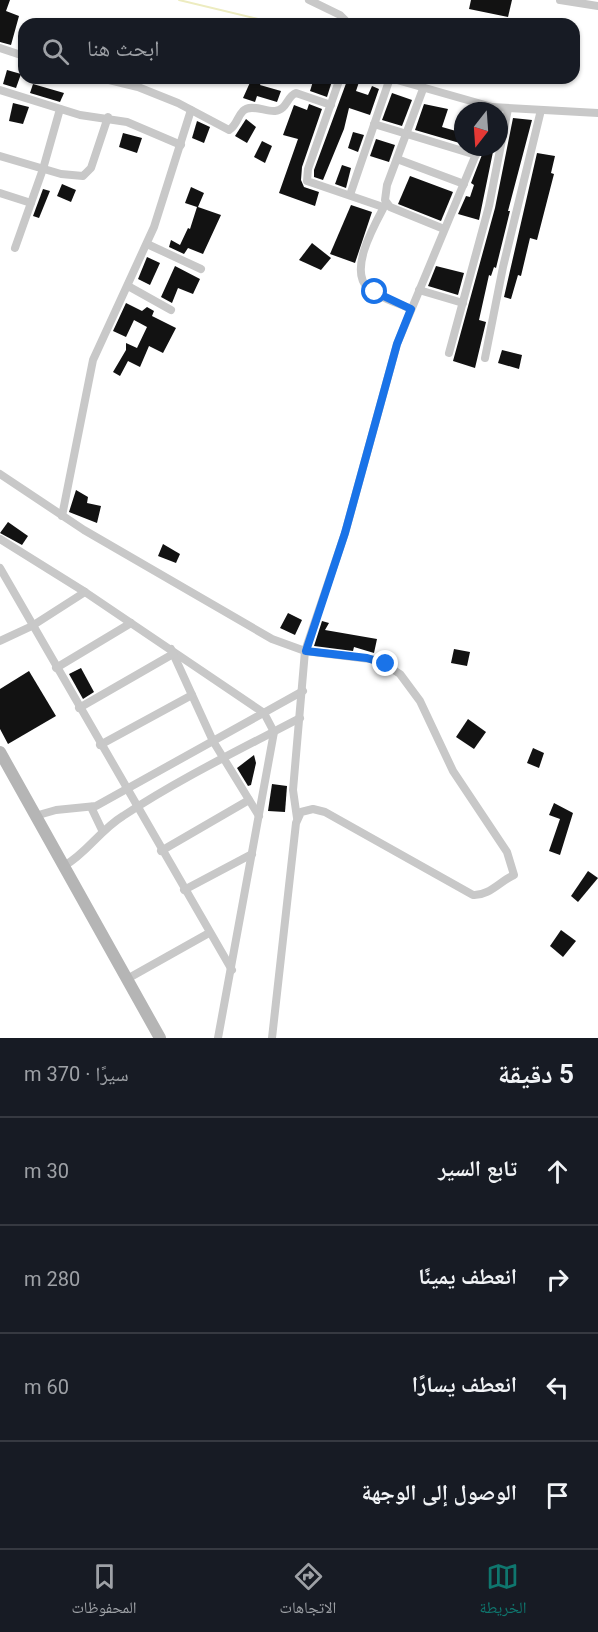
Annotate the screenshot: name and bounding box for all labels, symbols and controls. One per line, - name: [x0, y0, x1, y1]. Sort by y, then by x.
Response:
- search box: [18, 18, 580, 84]
- icon: search: [39, 35, 72, 68]
- text: ابحث هنا: [87, 36, 160, 61]
- north arrow: [454, 102, 508, 156]
- route start: [361, 278, 387, 304]
- route end: [372, 650, 398, 676]
- text: 5 دقيقة: [498, 1059, 574, 1089]
- text: سيرًا · 370 m: [24, 1062, 129, 1086]
- icon: ahead: [541, 1155, 574, 1188]
- text: تابع السير: [438, 1156, 517, 1181]
- text: 30 m: [24, 1159, 69, 1183]
- icon: right: [541, 1263, 574, 1296]
- text: انعطف يمينًا: [418, 1264, 517, 1289]
- text: 280 m: [24, 1267, 80, 1291]
- icon: left: [541, 1371, 574, 1404]
- text: انعطف يسارًا: [412, 1372, 517, 1397]
- text: 60 m: [24, 1375, 69, 1399]
- icon: arrive: [541, 1479, 574, 1512]
- text: الوصول إلى الوجهة: [361, 1480, 517, 1505]
- tab: المحفوظات: [72, 1560, 137, 1623]
- tab: الاتجاهات: [280, 1560, 336, 1623]
- tab: الخريطة: [479, 1560, 527, 1623]

